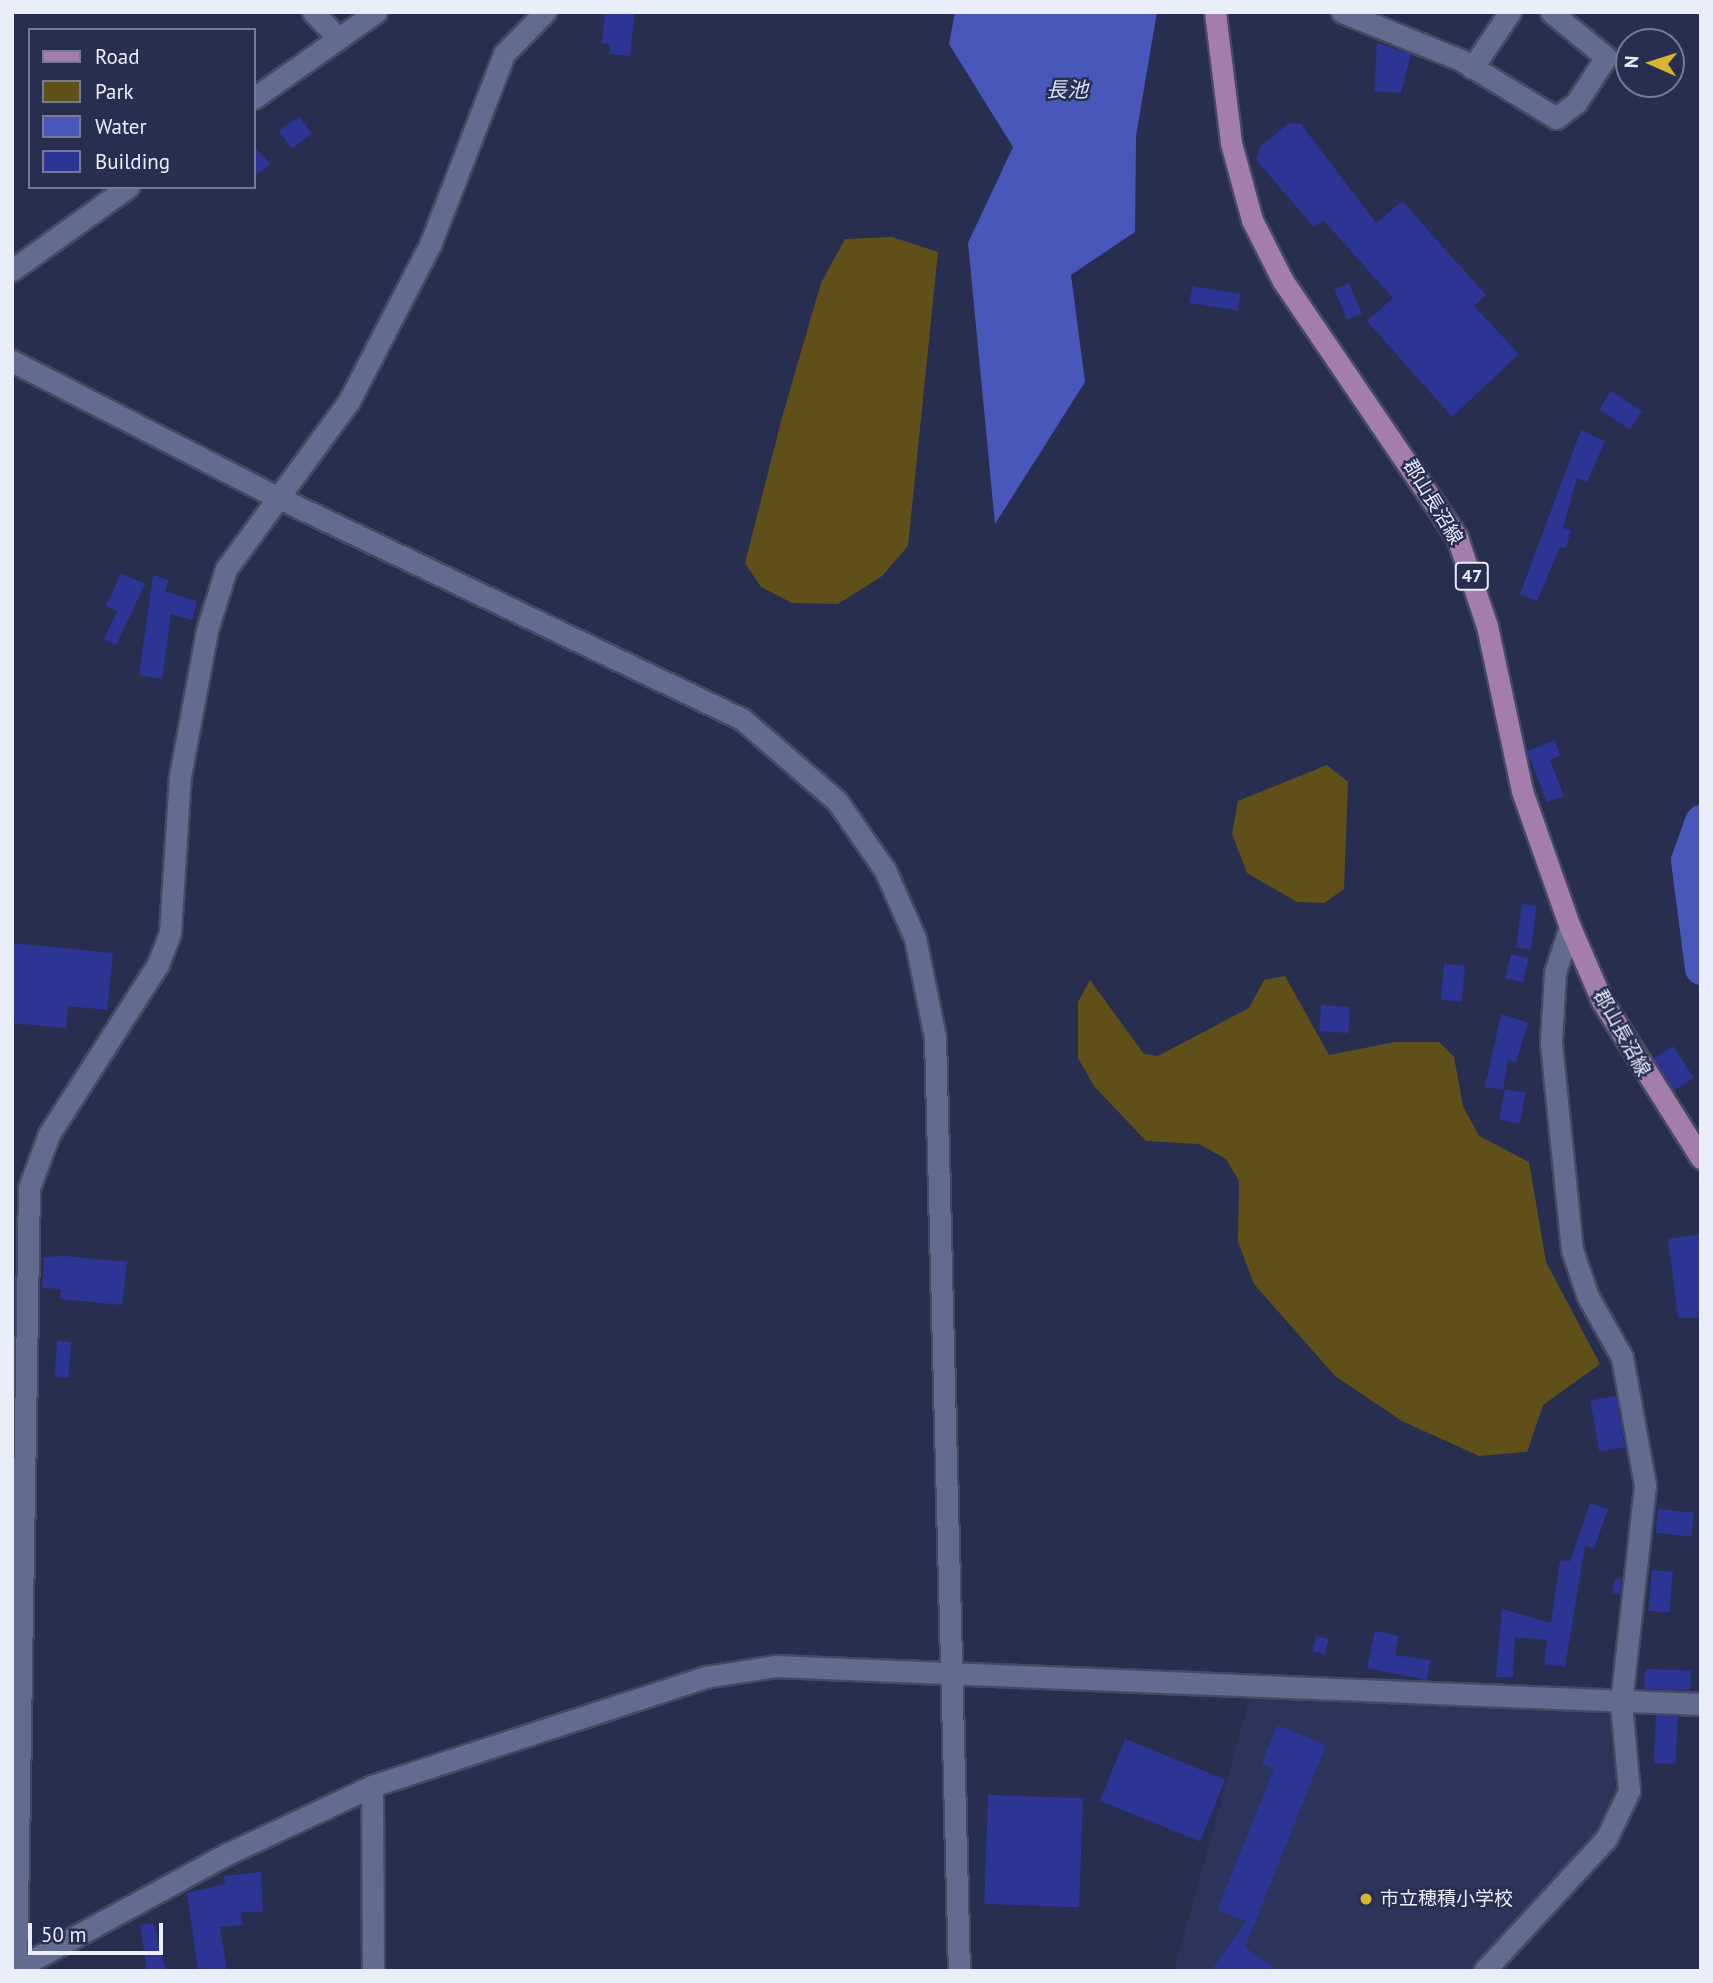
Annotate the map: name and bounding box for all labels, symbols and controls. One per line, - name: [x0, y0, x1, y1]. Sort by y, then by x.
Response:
- legend: [28, 28, 256, 189]
- north arrow: [1615, 28, 1685, 98]
- text: Road: [95, 43, 139, 70]
- text: N: [1619, 55, 1643, 69]
- water label: 長池: [1046, 77, 1088, 103]
- text: Park: [95, 78, 134, 105]
- text: Water: [95, 113, 147, 140]
- text: Building: [95, 148, 170, 175]
- street label: 郡山長沼線: [1399, 455, 1467, 549]
- road number: 47: [1454, 562, 1490, 590]
- street label: 郡山長沼線: [1589, 986, 1655, 1080]
- place label: 市立穂積小学校: [1380, 1888, 1513, 1910]
- marker: 市立穂積小学校: [1358, 1891, 1374, 1907]
- scale bar: [32, 1910, 166, 1954]
- text: 50 m: [41, 1921, 87, 1948]

